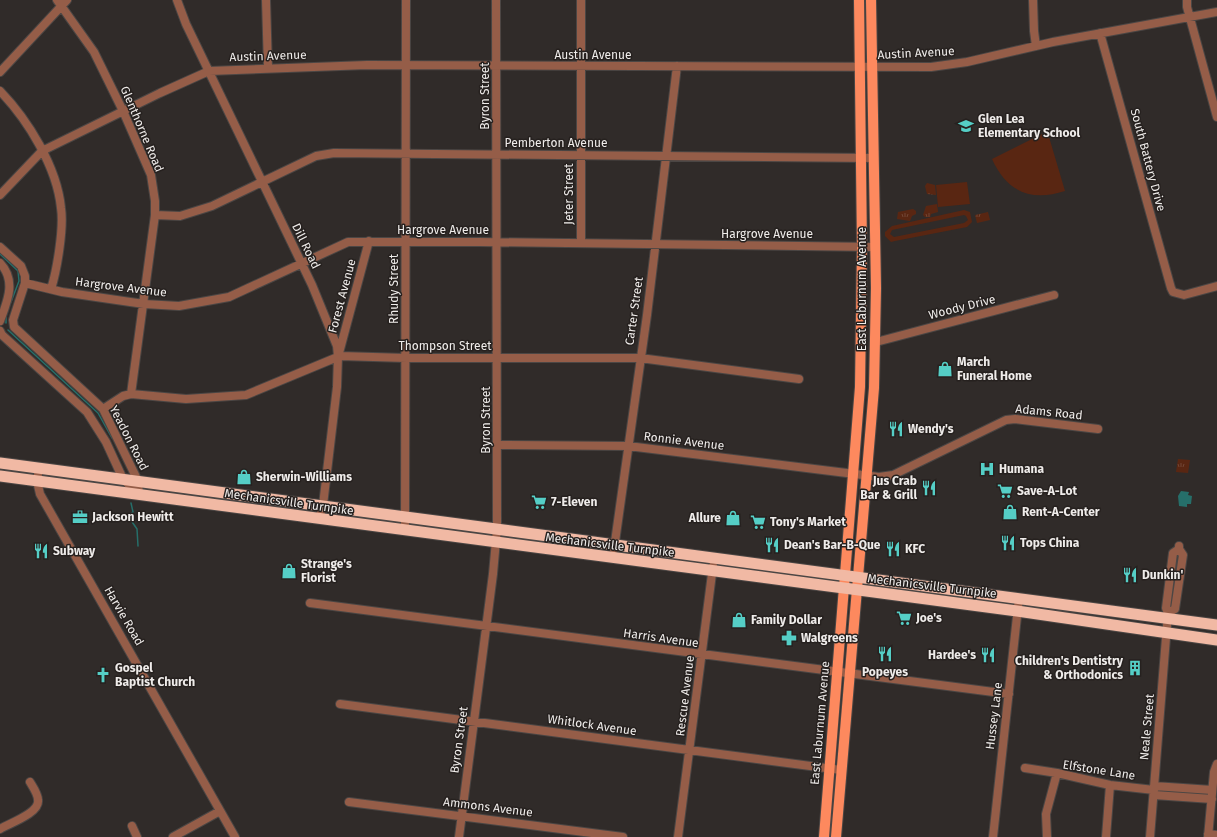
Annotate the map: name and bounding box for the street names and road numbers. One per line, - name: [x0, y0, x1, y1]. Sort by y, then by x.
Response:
- street label: Austin Avenue: [877, 44, 955, 62]
- street label: Austin Avenue: [229, 48, 307, 64]
- street label: Austin Avenue: [554, 48, 632, 62]
- street label: Byron Street: [478, 62, 492, 130]
- street label: Glenthorne Road: [118, 84, 166, 174]
- street label: South Battery Drive: [1128, 107, 1168, 213]
- street label: Pemberton Avenue: [505, 136, 607, 150]
- street label: Jeter Street: [562, 163, 576, 225]
- street label: Dill Road: [289, 221, 323, 271]
- street label: Hargrove Avenue: [397, 223, 489, 237]
- street label: Hargrove Avenue: [721, 227, 813, 241]
- street label: East Laburnum Avenue: [855, 227, 869, 351]
- street label: Rhudy Street: [387, 253, 401, 324]
- street label: Forest Avenue: [325, 257, 359, 335]
- street label: Hargrove Avenue: [74, 274, 168, 300]
- street label: Carter Street: [622, 275, 646, 346]
- street label: Woody Drive: [927, 292, 997, 322]
- street label: Thompson Street: [398, 339, 492, 353]
- street label: Byron Street: [479, 386, 493, 454]
- street label: Adams Road: [1015, 402, 1083, 422]
- street label: Yeadon Road: [107, 403, 151, 473]
- street label: Ronnie Avenue: [643, 429, 725, 453]
- street label: Mechanicsville Turnpike: [224, 486, 354, 518]
- street label: Mechanicsville Turnpike: [545, 530, 675, 560]
- street label: Mechanicsville Turnpike: [867, 571, 997, 601]
- street label: Harvie Road: [101, 584, 147, 648]
- street label: Harris Avenue: [622, 626, 700, 650]
- street label: Rescue Avenue: [673, 655, 697, 737]
- street label: East Laburnum Avenue: [808, 661, 832, 785]
- street label: Hussey Lane: [983, 682, 1005, 750]
- street label: Neale Street: [1137, 692, 1157, 761]
- street label: Byron Street: [447, 705, 471, 774]
- street label: Whitlock Avenue: [547, 712, 637, 738]
- street label: Elfstone Lane: [1062, 757, 1136, 783]
- street label: Ammons Avenue: [442, 795, 534, 819]

